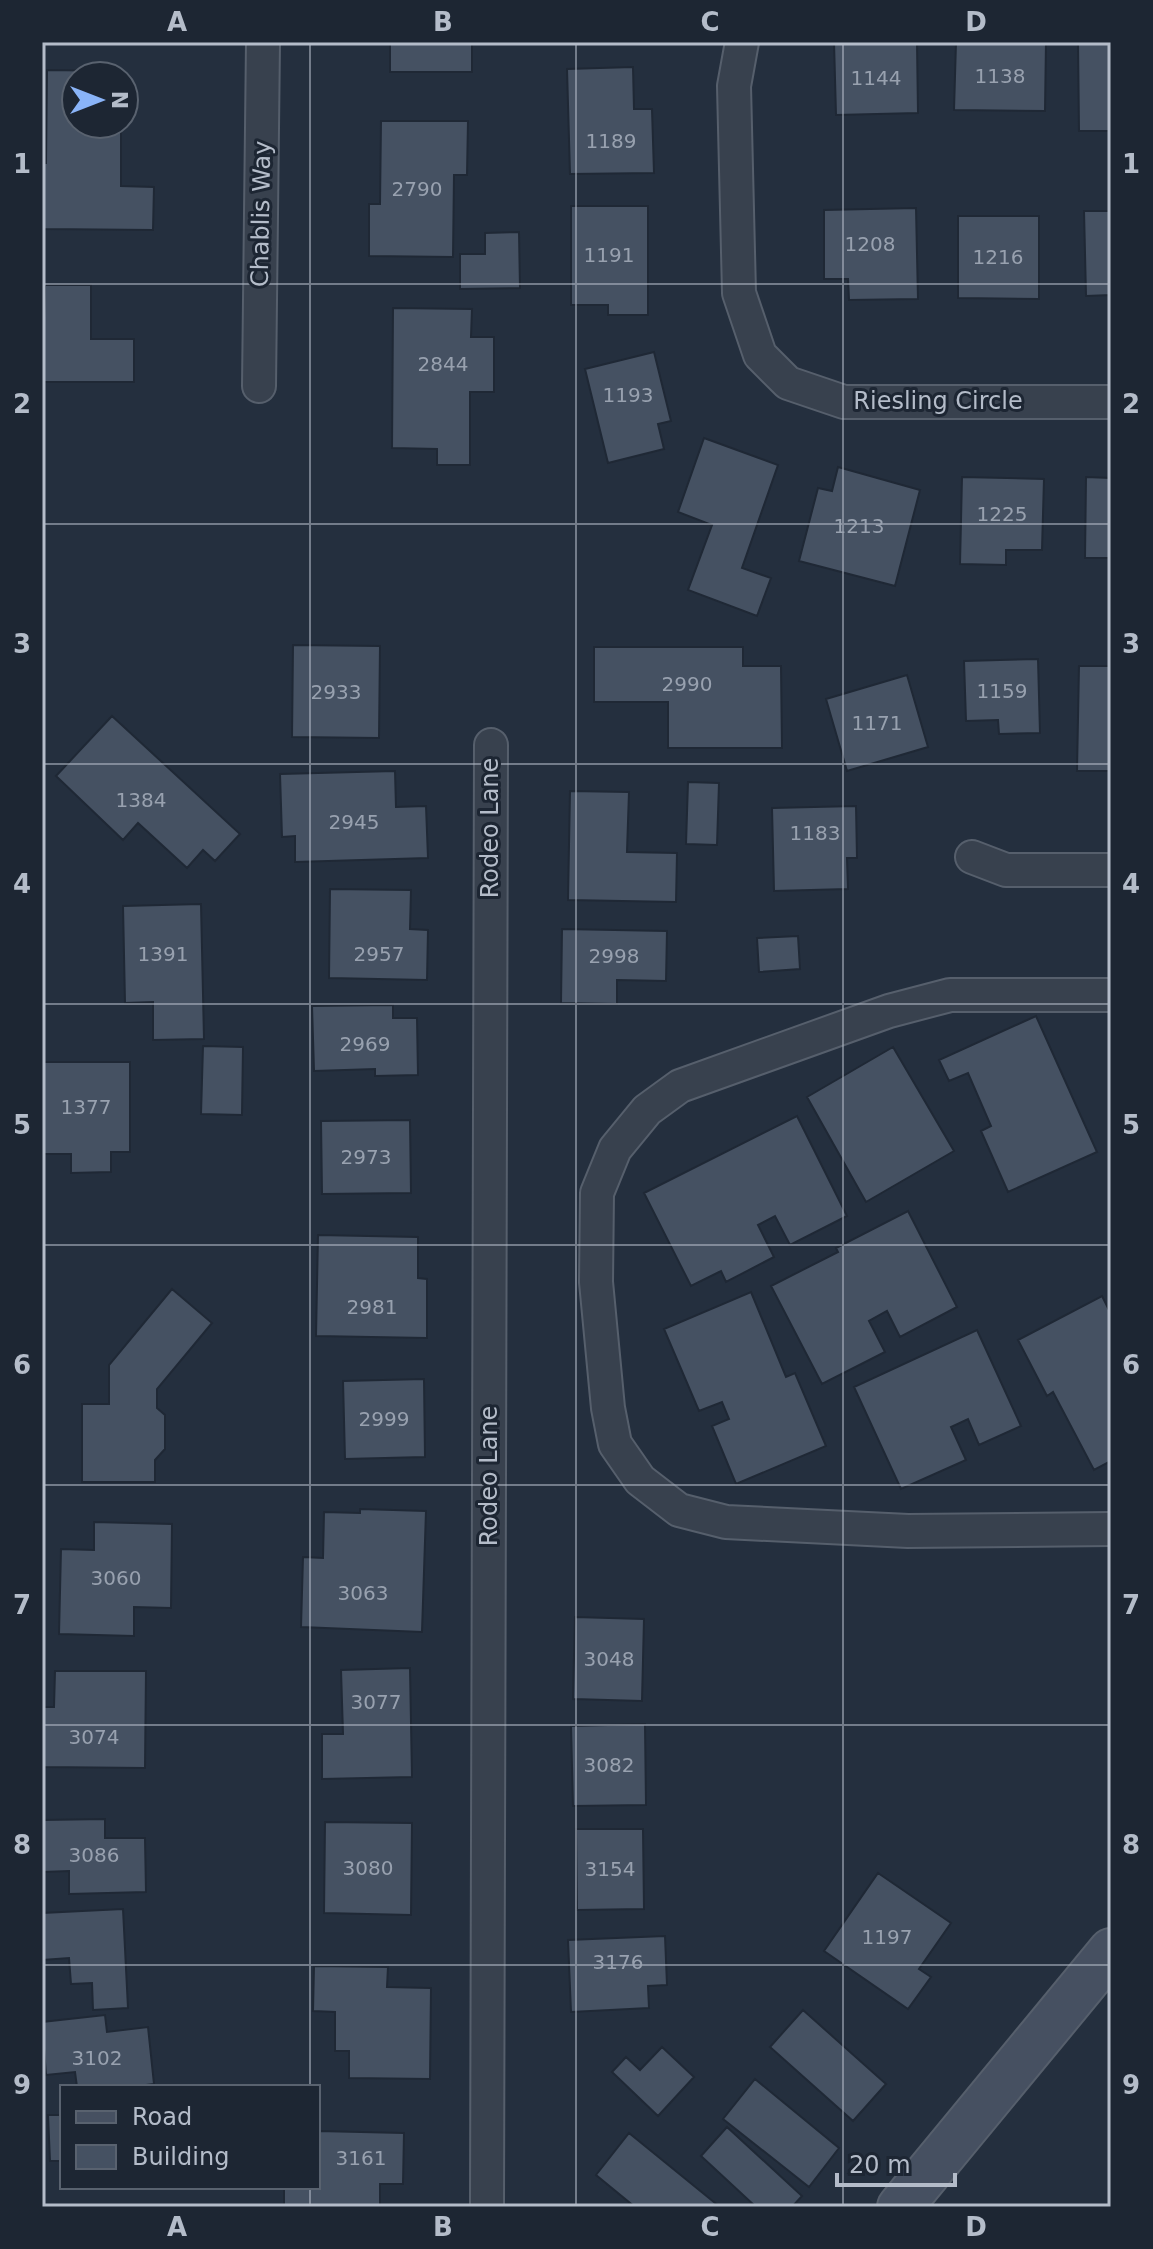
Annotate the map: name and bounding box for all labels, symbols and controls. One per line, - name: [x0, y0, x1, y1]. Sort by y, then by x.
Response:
- text: A: [167, 7, 187, 37]
- text: B: [433, 7, 453, 37]
- text: C: [700, 7, 720, 37]
- text: D: [965, 7, 987, 37]
- north arrow: [60, 60, 140, 140]
- house number: 1138: [975, 64, 1025, 88]
- house number: 1144: [851, 66, 901, 90]
- text: N: [107, 91, 132, 109]
- house number: 1189: [586, 129, 636, 153]
- street label: Chablis Way: [246, 141, 276, 287]
- text: 1: [13, 149, 31, 179]
- text: 1: [1122, 149, 1140, 179]
- house number: 2790: [392, 177, 442, 201]
- house number: 1208: [845, 232, 895, 256]
- house number: 1191: [584, 243, 634, 267]
- house number: 1216: [973, 245, 1023, 269]
- house number: 2844: [418, 352, 468, 376]
- house number: 1193: [603, 383, 653, 407]
- street label: Riesling Circle: [853, 387, 1023, 415]
- text: 2: [13, 389, 31, 419]
- text: 2: [1122, 389, 1140, 419]
- house number: 1225: [977, 502, 1027, 526]
- house number: 1213: [834, 514, 884, 538]
- text: 3: [13, 629, 31, 659]
- text: 3: [1122, 629, 1140, 659]
- house number: 2990: [662, 672, 712, 696]
- house number: 1159: [977, 679, 1027, 703]
- house number: 2933: [311, 680, 361, 704]
- house number: 1171: [852, 711, 902, 735]
- street label: Rodeo Lane: [476, 758, 504, 898]
- house number: 1384: [116, 788, 166, 812]
- house number: 2945: [329, 810, 379, 834]
- house number: 1183: [790, 821, 840, 845]
- text: 4: [13, 869, 31, 899]
- text: 4: [1122, 869, 1140, 899]
- house number: 1391: [138, 942, 188, 966]
- house number: 2957: [354, 942, 404, 966]
- house number: 2998: [589, 944, 639, 968]
- house number: 2969: [340, 1032, 390, 1056]
- house number: 1377: [61, 1095, 111, 1119]
- text: 5: [13, 1110, 31, 1140]
- text: 5: [1122, 1110, 1140, 1140]
- house number: 2973: [341, 1145, 391, 1169]
- house number: 2981: [347, 1295, 397, 1319]
- text: 6: [13, 1350, 31, 1380]
- text: 6: [1122, 1350, 1140, 1380]
- street label: Rodeo Lane: [475, 1406, 503, 1546]
- house number: 2999: [359, 1407, 409, 1431]
- house number: 3060: [91, 1566, 141, 1590]
- house number: 3063: [338, 1581, 388, 1605]
- text: 7: [13, 1590, 31, 1620]
- text: 7: [1122, 1590, 1140, 1620]
- house number: 3048: [584, 1647, 634, 1671]
- house number: 3077: [351, 1690, 401, 1714]
- house number: 3074: [69, 1725, 119, 1749]
- house number: 3082: [584, 1753, 634, 1777]
- text: 8: [13, 1830, 31, 1860]
- text: 8: [1122, 1830, 1140, 1860]
- house number: 3086: [69, 1843, 119, 1867]
- house number: 3080: [343, 1856, 393, 1880]
- house number: 3154: [585, 1857, 635, 1881]
- house number: 1197: [862, 1925, 912, 1949]
- house number: 3176: [593, 1950, 643, 1974]
- house number: 3102: [72, 2046, 122, 2070]
- text: 9: [13, 2070, 31, 2100]
- text: 9: [1122, 2070, 1140, 2100]
- legend: [60, 2085, 320, 2189]
- text: Road: [132, 2103, 192, 2131]
- scale bar: [837, 2137, 955, 2187]
- text: Building: [132, 2143, 229, 2171]
- house number: 3161: [336, 2146, 386, 2170]
- text: 20 m: [849, 2151, 911, 2179]
- text: A: [167, 2212, 187, 2242]
- text: B: [433, 2212, 453, 2242]
- text: C: [700, 2212, 720, 2242]
- text: D: [965, 2212, 987, 2242]

